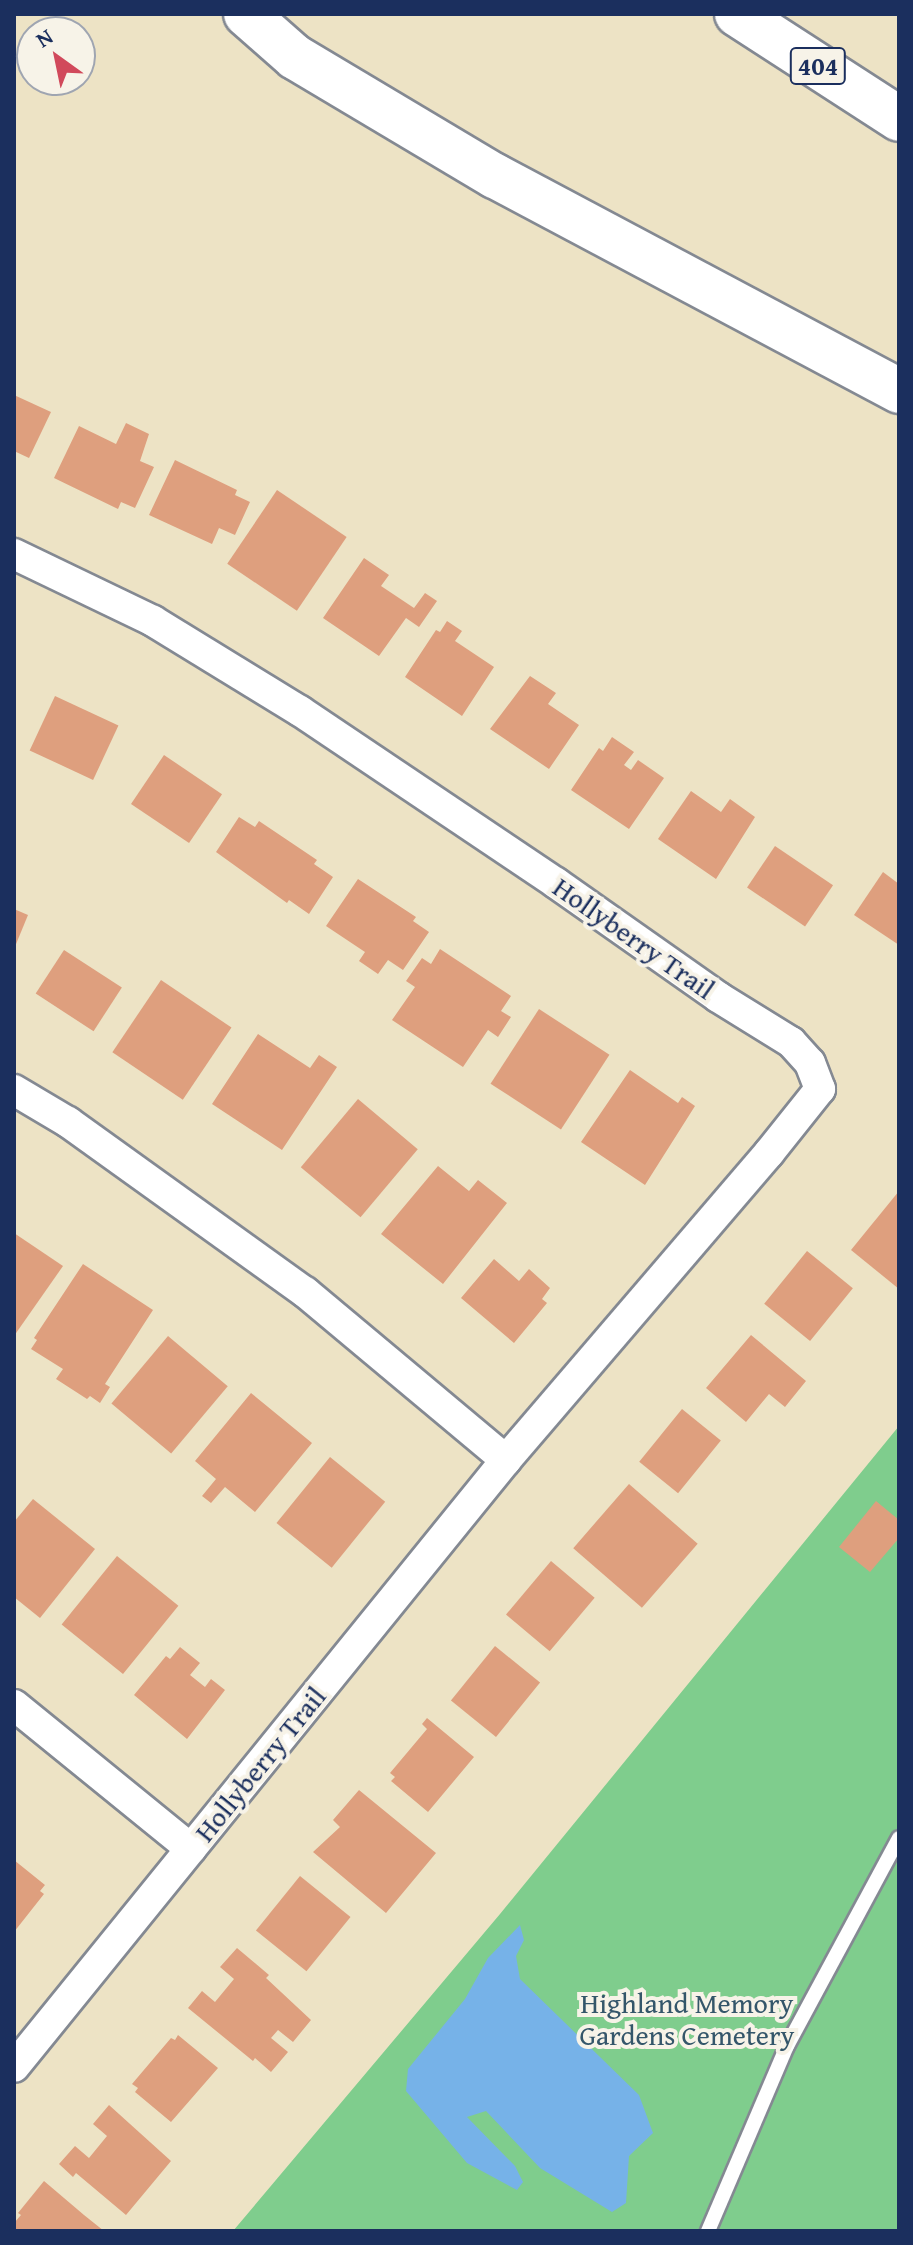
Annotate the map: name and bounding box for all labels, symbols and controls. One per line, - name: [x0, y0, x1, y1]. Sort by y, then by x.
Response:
- north arrow: [16, 16, 96, 96]
- text: N: [29, 20, 59, 55]
- road number: 404: [788, 44, 848, 88]
- street label: Hollyberry Trail: [547, 870, 721, 1006]
- street label: Hollyberry Trail: [187, 1680, 333, 1848]
- park label: Highland Memory Gardens Cemetery: [580, 1986, 794, 2052]

